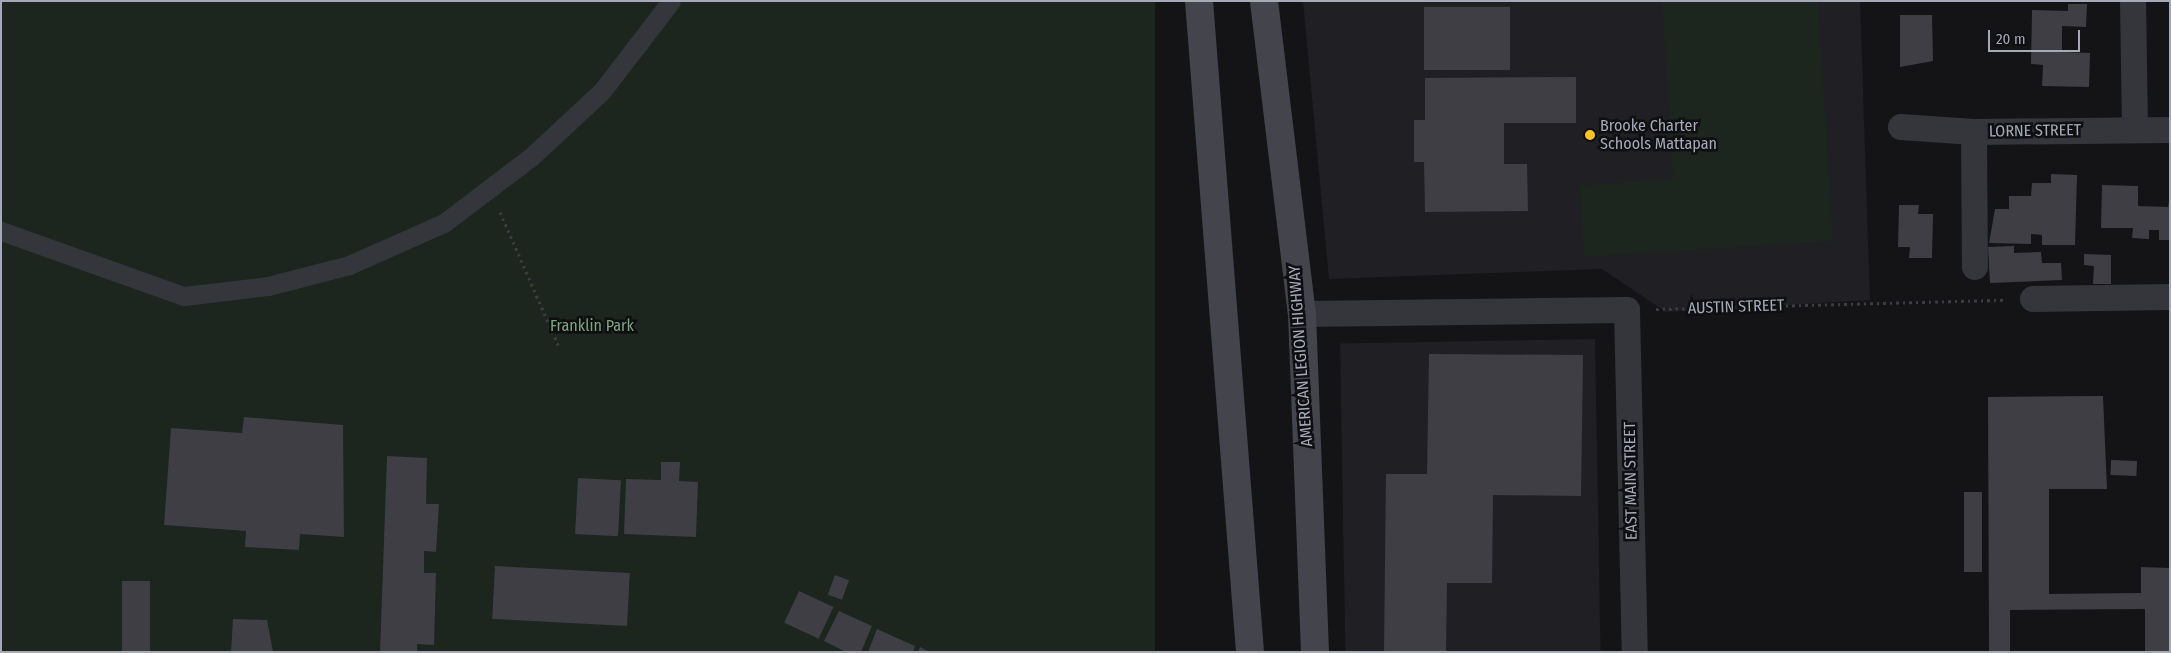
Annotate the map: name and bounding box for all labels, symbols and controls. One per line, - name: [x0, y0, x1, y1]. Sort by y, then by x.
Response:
- scale bar: [1991, 20, 2084, 52]
- text: 20 m: [1996, 30, 2026, 48]
- place label: Brooke Charter Schools Mattapan: [1600, 116, 1717, 154]
- street label: LORNE STREET: [1989, 121, 2081, 141]
- marker: Brooke Charter Schools Mattapan: [1584, 129, 1596, 141]
- street label: AMERICAN LEGION HIGHWAY: [1285, 265, 1317, 447]
- street label: AUSTIN STREET: [1688, 296, 1784, 318]
- park label: Franklin Park: [550, 316, 634, 336]
- street label: EAST MAIN STREET: [1620, 422, 1642, 540]

